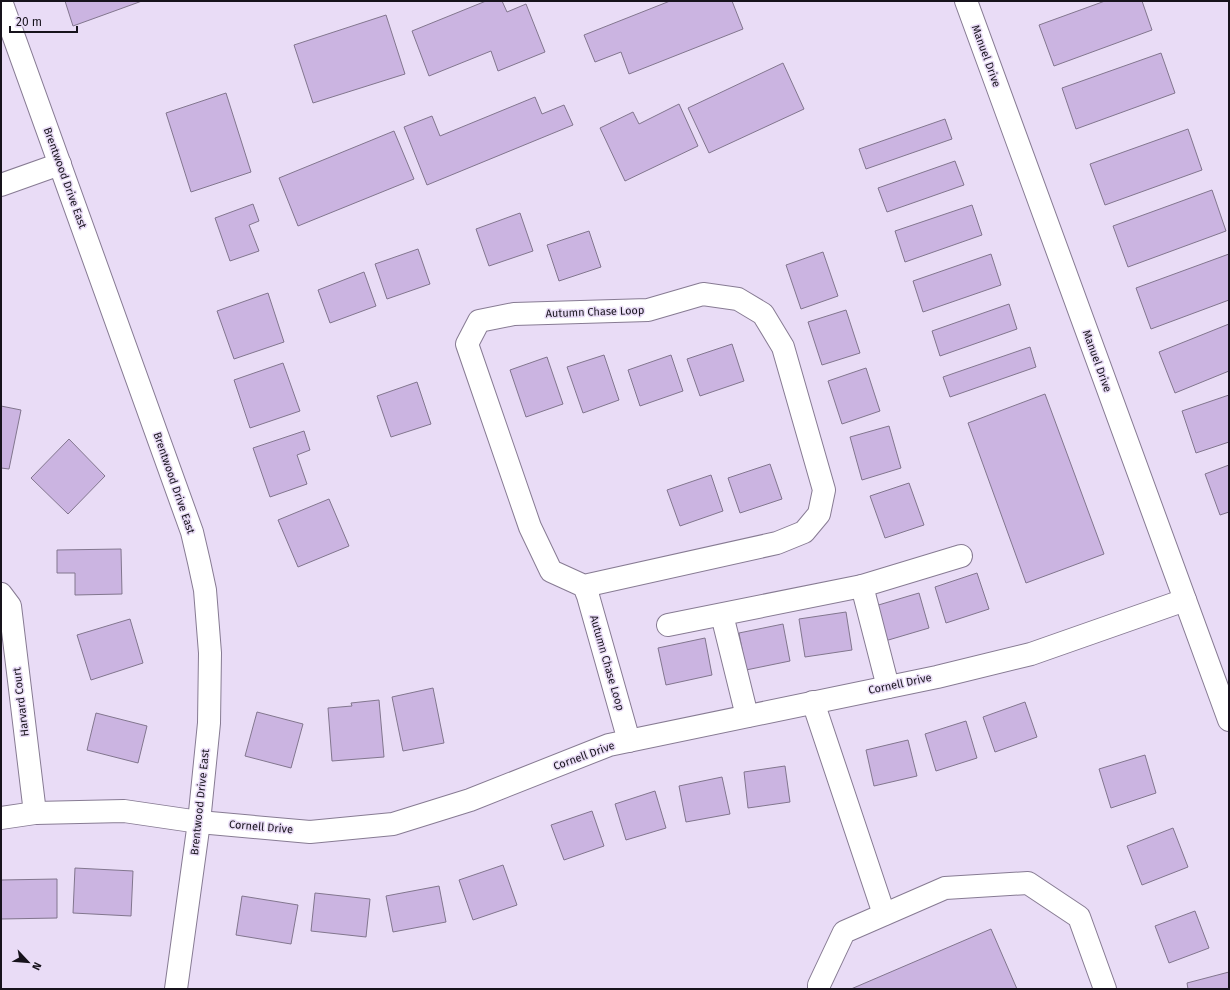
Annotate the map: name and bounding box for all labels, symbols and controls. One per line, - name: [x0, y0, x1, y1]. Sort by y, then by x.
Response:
- scale bar: [10, 8, 77, 34]
- text: 20 m: [16, 15, 42, 29]
- street label: Manuel Drive: [969, 23, 1003, 89]
- street label: Brentwood Drive East: [41, 126, 89, 230]
- street label: Autumn Chase Loop: [545, 304, 645, 320]
- street label: Manuel Drive: [1080, 328, 1114, 394]
- street label: Brentwood Drive East: [150, 430, 198, 536]
- street label: Autumn Chase Loop: [587, 614, 627, 712]
- street label: Harvard Court: [10, 667, 32, 737]
- street label: Cornell Drive: [867, 671, 933, 697]
- street label: Cornell Drive: [552, 739, 616, 773]
- street label: Brentwood Drive East: [188, 748, 212, 856]
- street label: Cornell Drive: [228, 818, 294, 836]
- north arrow: [8, 942, 48, 982]
- text: N: [29, 960, 44, 972]

